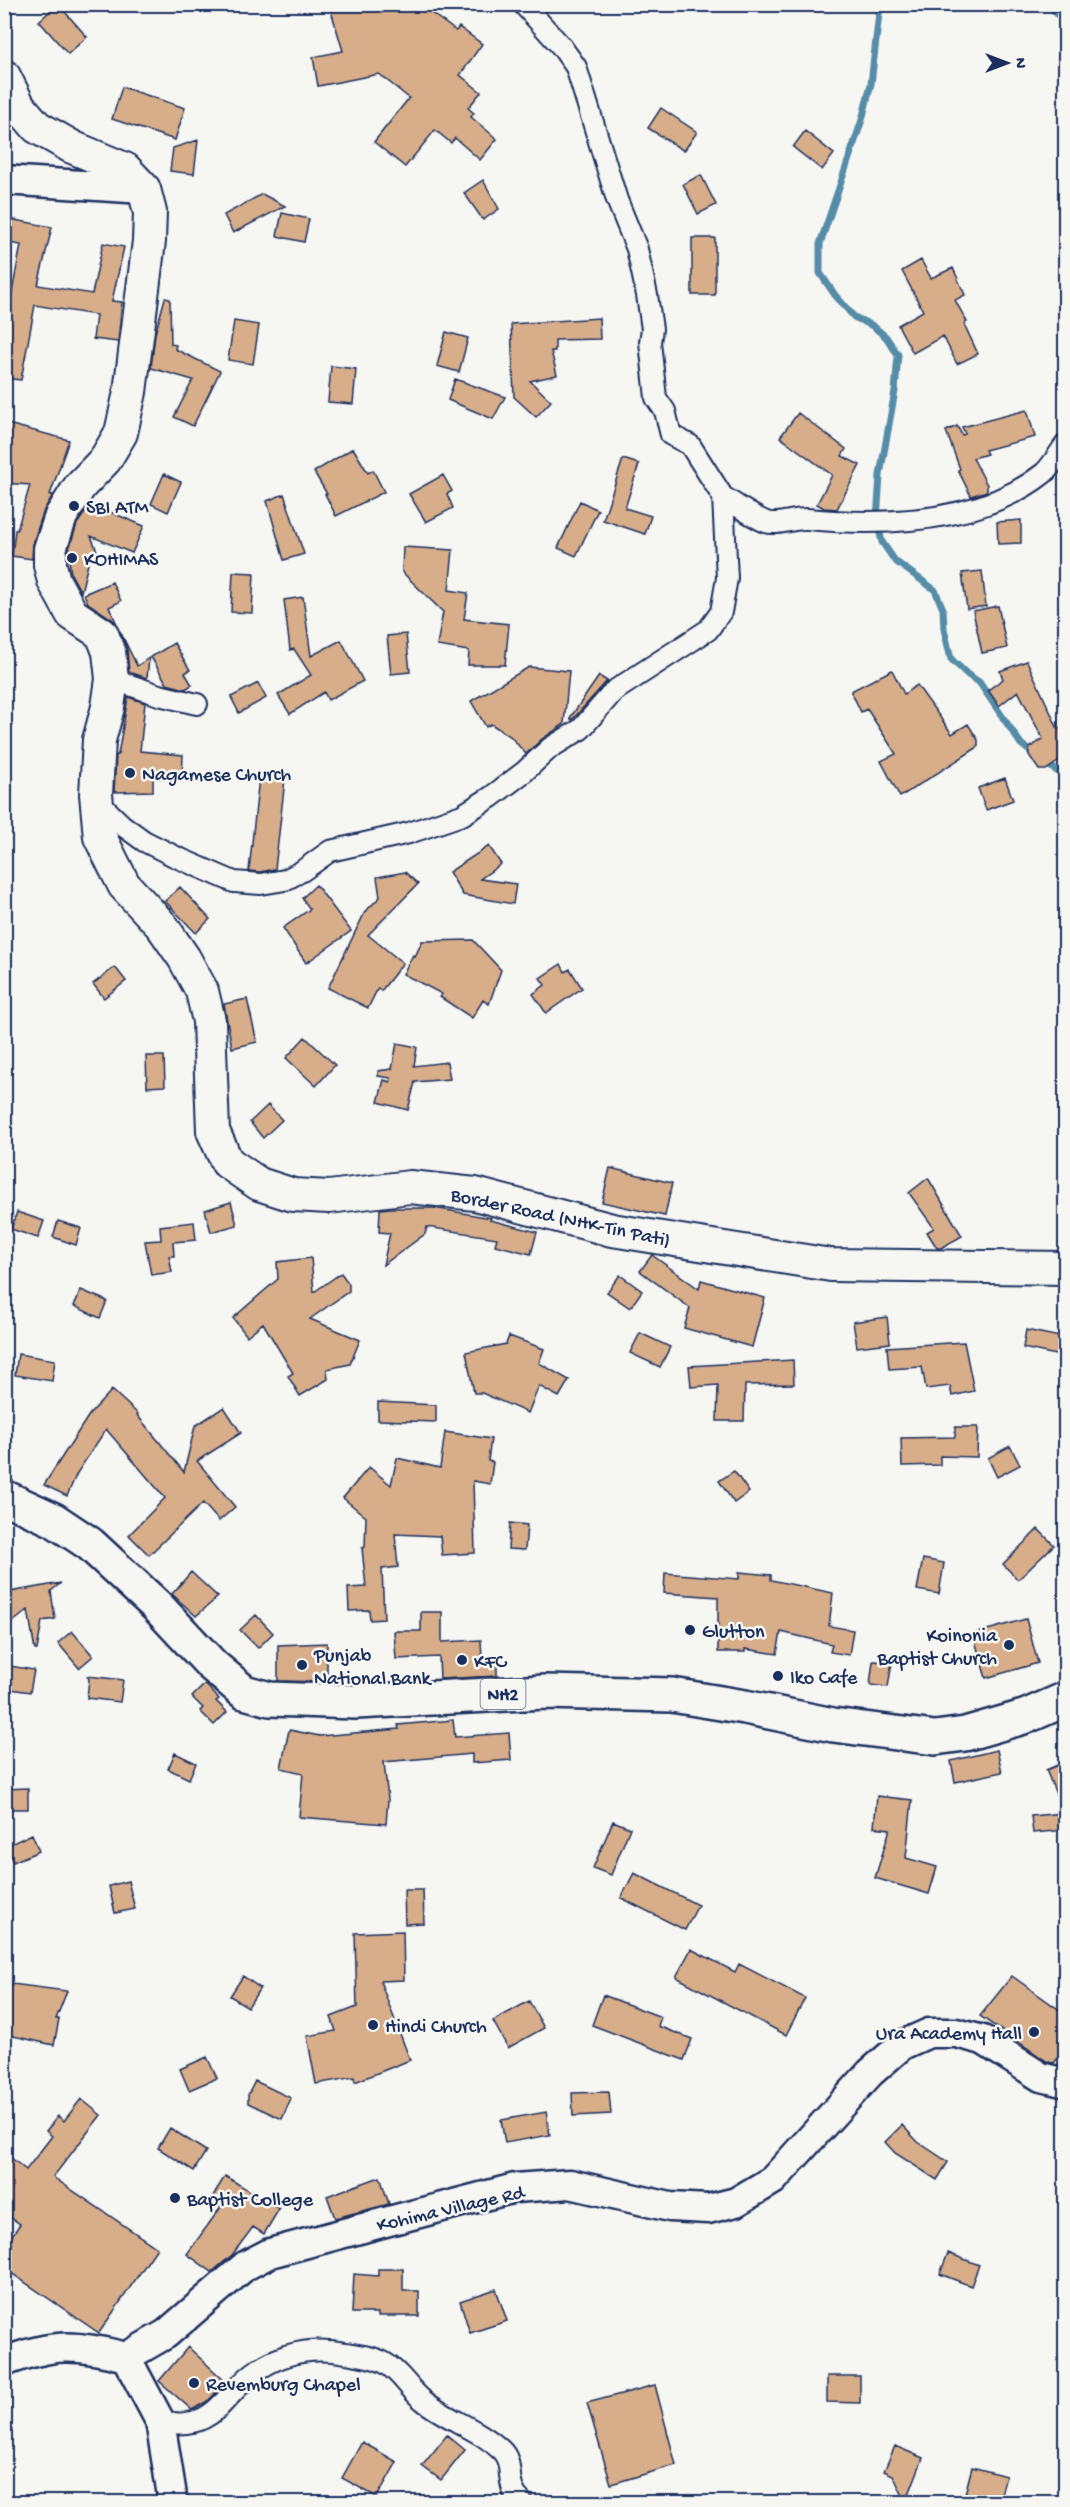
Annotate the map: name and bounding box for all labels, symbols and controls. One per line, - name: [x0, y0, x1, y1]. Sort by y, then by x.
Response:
- north arrow: [977, 33, 1037, 93]
- text: N: [1009, 58, 1028, 69]
- place label: SBI ATM: [86, 498, 149, 521]
- marker: SBI ATM: [67, 499, 81, 513]
- place label: KOHIMAS: [84, 550, 159, 573]
- marker: KOHIMAS: [65, 551, 79, 565]
- place label: Nagamese Church: [142, 765, 291, 788]
- marker: Nagamese Church: [123, 766, 137, 780]
- street label: Border Road (NHK-Tin Pati): [447, 1185, 672, 1254]
- place label: Glutton: [702, 1622, 765, 1645]
- marker: Glutton: [683, 1623, 697, 1637]
- place label: Koinonia Baptist Church: [876, 1626, 998, 1672]
- marker: Koinonia Baptist Church: [1002, 1638, 1016, 1652]
- place label: Punjab National Bank: [313, 1646, 433, 1692]
- place label: KFC: [474, 1652, 507, 1675]
- marker: KFC: [455, 1653, 469, 1667]
- marker: Punjab National Bank: [295, 1658, 309, 1672]
- place label: Iko Cafe: [790, 1668, 858, 1691]
- marker: Iko Cafe: [771, 1669, 785, 1683]
- road number: NH2: [480, 1679, 526, 1709]
- place label: Hindi Church: [385, 2017, 487, 2040]
- marker: Hindi Church: [366, 2018, 380, 2032]
- place label: Ura Academy Hall: [876, 2024, 1022, 2047]
- marker: Ura Academy Hall: [1027, 2025, 1041, 2039]
- street label: Kohima Village Rd: [375, 2182, 529, 2239]
- place label: Baptist College: [186, 2190, 314, 2213]
- marker: Baptist College: [168, 2191, 182, 2205]
- place label: Revemburg Chapel: [206, 2375, 361, 2398]
- marker: Revemburg Chapel: [187, 2376, 201, 2390]

